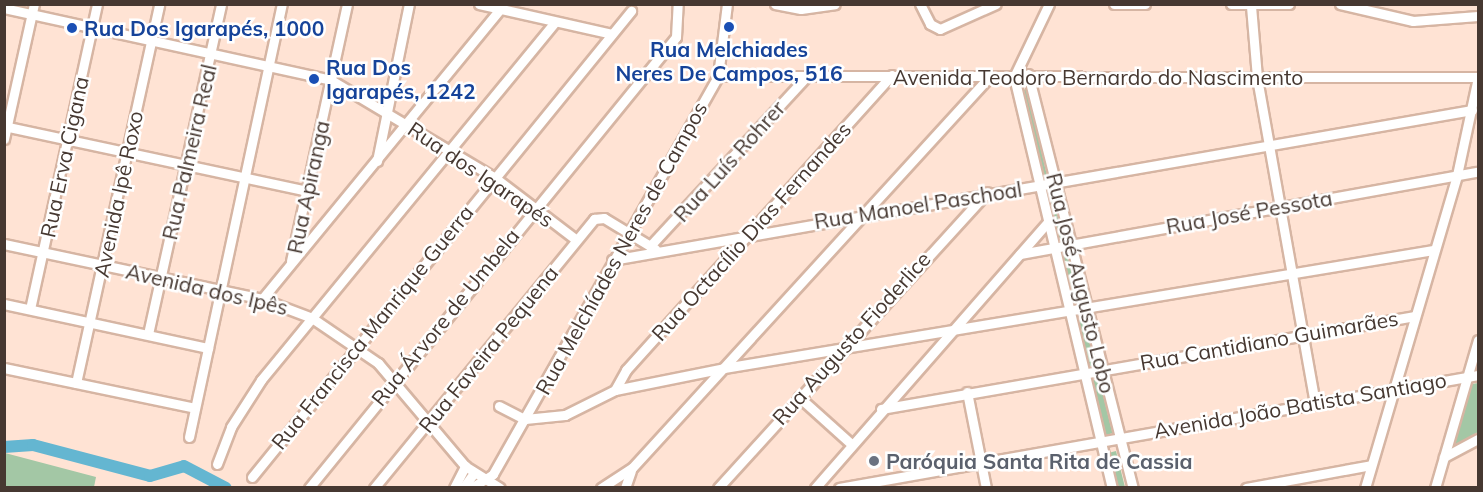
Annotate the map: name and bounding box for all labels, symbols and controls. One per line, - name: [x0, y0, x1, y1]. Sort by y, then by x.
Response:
- place label: Rua Dos Igarapés, 1000: [84, 15, 324, 41]
- marker: Rua Melchiades Neres De Campos, 516: [722, 20, 736, 34]
- marker: Rua Dos Igarapés, 1000: [65, 21, 79, 35]
- place label: Rua Melchiades Neres De Campos, 516: [615, 36, 843, 86]
- place label: Rua Dos Igarapés, 1242: [326, 54, 476, 104]
- street label: Rua Palmeira Real: [157, 62, 221, 242]
- street label: Avenida Teodoro Bernardo do Nascimento: [893, 64, 1303, 90]
- marker: Rua Dos Igarapés, 1242: [307, 72, 321, 86]
- street label: Rua Erva Cigana: [35, 74, 93, 240]
- street label: Rua Luís Rohrer: [668, 95, 790, 227]
- street label: Rua Melchíades Neres de Campos: [530, 97, 712, 399]
- street label: Avenida Ipê Roxo: [88, 109, 148, 279]
- street label: Rua dos Igarapés: [403, 116, 559, 232]
- street label: Rua Octacílio Dias Fernandes: [646, 116, 856, 346]
- street label: Rua Apiranga: [282, 118, 334, 256]
- street label: Rua José Augusto Lobo: [1041, 170, 1121, 396]
- street label: Rua Manoel Paschoal: [812, 176, 1024, 234]
- street label: Rua José Pessota: [1164, 185, 1334, 239]
- street label: Rua Francisca Manrique Guerra: [266, 200, 478, 454]
- street label: Rua Árvore de Umbela: [366, 223, 524, 411]
- street label: Rua Augusto Fioderlice: [767, 246, 935, 430]
- street label: Avenida dos Ipês: [123, 258, 291, 320]
- street label: Rua Faveira Pequena: [413, 261, 563, 437]
- street label: Rua Cantidiano Guimarães: [1138, 305, 1400, 375]
- street label: Avenida João Batista Santiago: [1152, 367, 1448, 443]
- place label: Paróquia Santa Rita de Cassia: [886, 448, 1193, 474]
- marker: Paróquia Santa Rita de Cassia: [867, 454, 881, 468]

